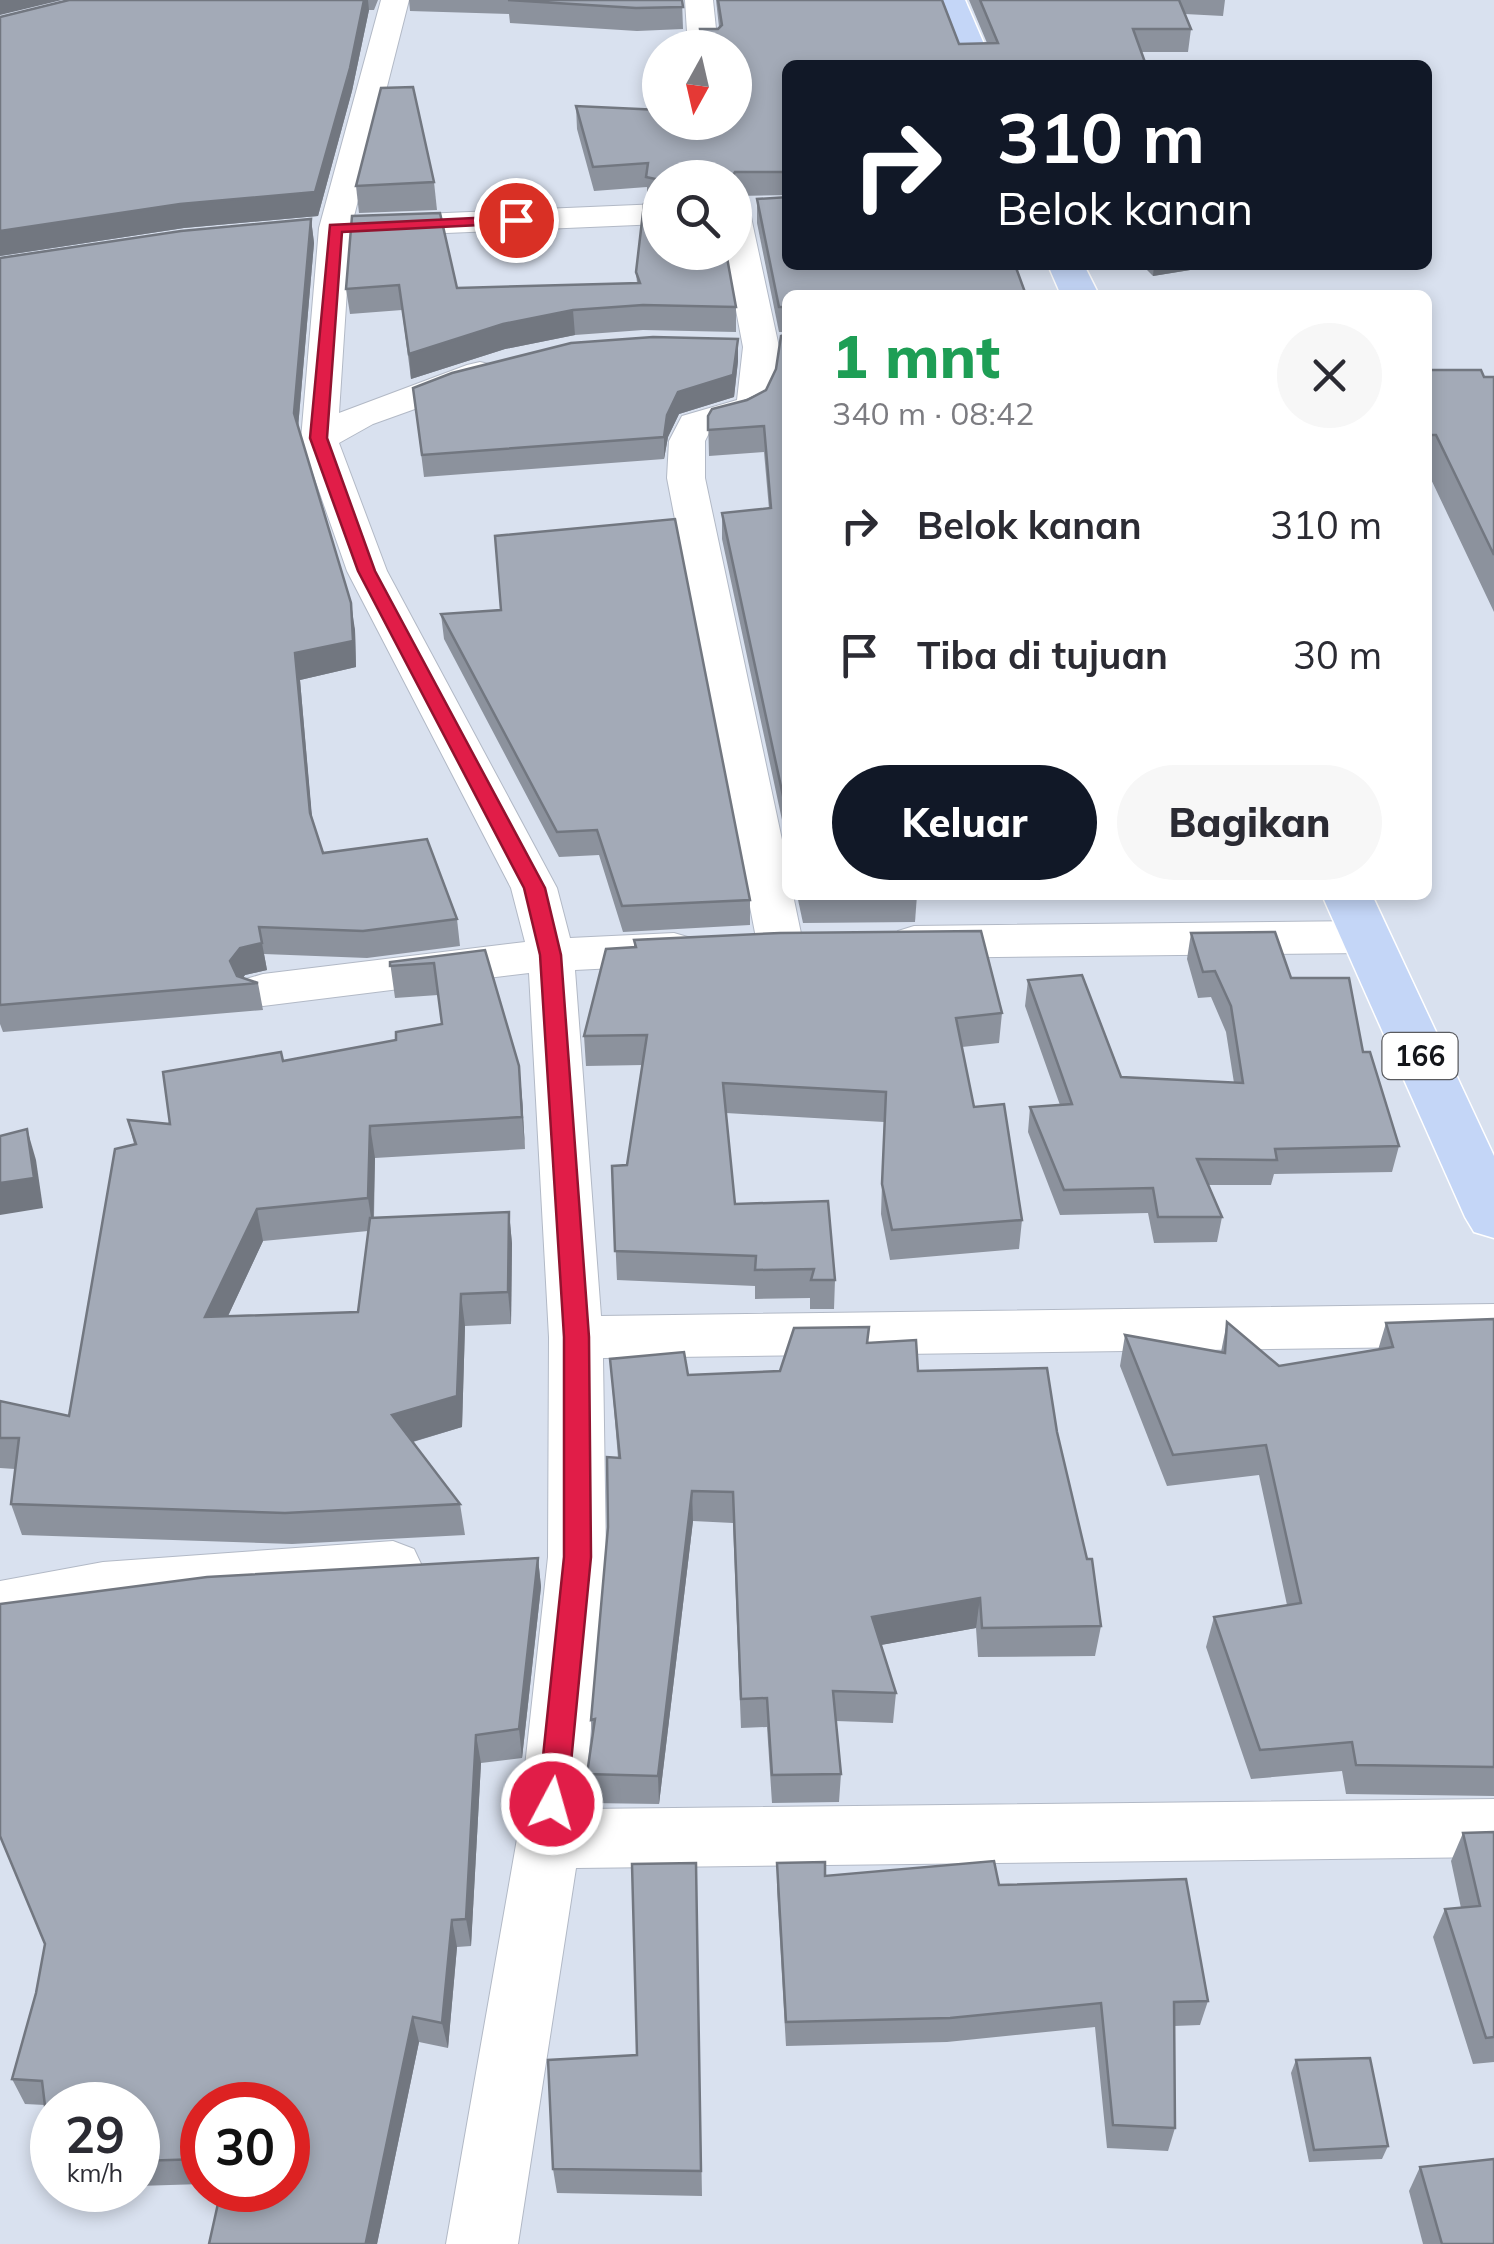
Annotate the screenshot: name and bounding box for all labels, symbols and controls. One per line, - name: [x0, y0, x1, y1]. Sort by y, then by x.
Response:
- north arrow: [642, 30, 752, 140]
- map controls: [642, 30, 752, 270]
- text: 310 m: [997, 93, 1205, 181]
- icon: right: [832, 100, 962, 230]
- button: search: [642, 160, 752, 270]
- pin: [474, 178, 559, 263]
- text: Belok kanan: [997, 180, 1253, 236]
- icon: arrive: [489, 193, 544, 248]
- text: 1 mnt: [832, 318, 1000, 393]
- button: close: [1277, 323, 1382, 428]
- text: 340 m · 08:42: [832, 393, 1034, 433]
- icon: right: [832, 498, 887, 553]
- text: Belok kanan: [917, 501, 1142, 549]
- text: 310 m: [1270, 501, 1382, 549]
- icon: arrive: [832, 628, 887, 683]
- text: Tiba di tujuan: [917, 631, 1168, 679]
- text: 30 m: [1293, 631, 1382, 679]
- button: Keluar: [832, 765, 1097, 880]
- button: Bagikan: [1117, 765, 1382, 880]
- road number: 166: [1382, 1033, 1458, 1079]
- position arrow: [500, 1752, 604, 1856]
- speed limit sign: 30: [180, 2082, 310, 2212]
- text: 29: [65, 2103, 125, 2166]
- text: km/h: [67, 2157, 123, 2188]

